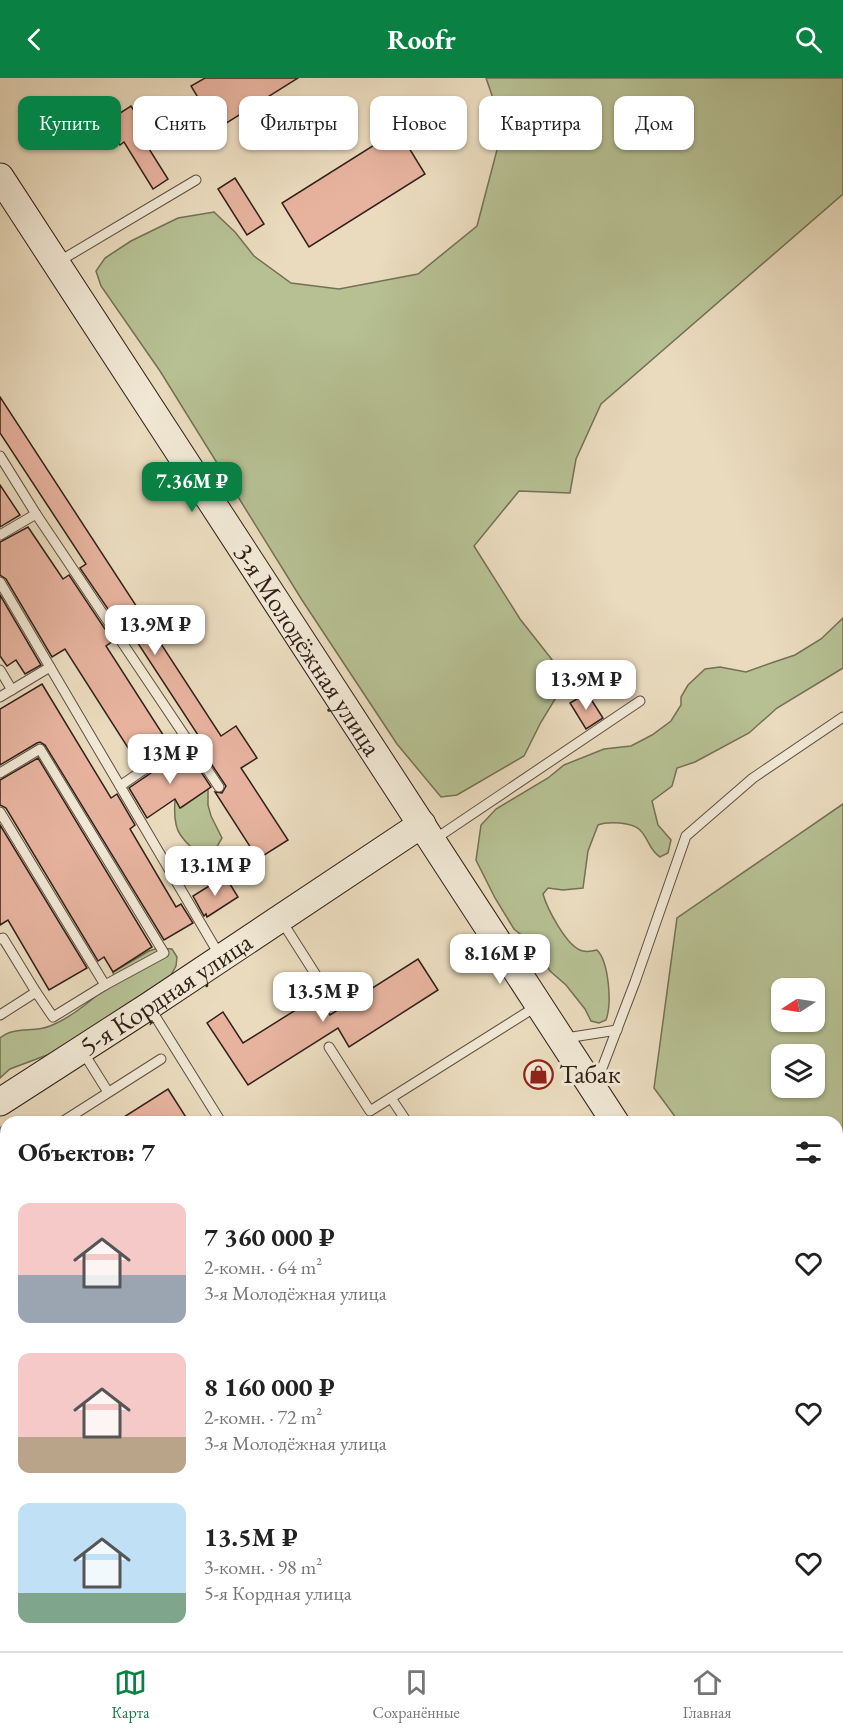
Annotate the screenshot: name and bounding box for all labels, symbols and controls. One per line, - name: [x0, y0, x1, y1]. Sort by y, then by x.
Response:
- text: Roofr: [387, 22, 456, 57]
- icon: back: [18, 23, 51, 56]
- icon: search: [792, 23, 825, 56]
- chip: Купить: [18, 96, 121, 150]
- chip: Снять: [133, 96, 227, 150]
- chip: Фильтры: [239, 96, 358, 150]
- chip: Новое: [370, 96, 467, 150]
- chip: Квартира: [479, 96, 602, 150]
- chip: Дом: [614, 96, 694, 150]
- pin: 7.36M ₽: [137, 462, 247, 513]
- text: 7.36M ₽: [156, 468, 228, 494]
- street label: 3-я Молодёжная улица: [226, 536, 390, 763]
- pin: 13.9M ₽: [100, 605, 210, 656]
- text: 13.9M ₽: [119, 611, 191, 637]
- pin: 13.9M ₽: [531, 660, 641, 711]
- text: 13.9M ₽: [550, 666, 622, 692]
- pin: 13M ₽: [128, 734, 212, 785]
- text: 13M ₽: [142, 740, 198, 766]
- pin: 13.1M ₽: [160, 846, 270, 897]
- text: 13.1M ₽: [179, 852, 251, 878]
- street label: 5-я Кордная улица: [73, 924, 259, 1063]
- pin: 8.16M ₽: [445, 934, 555, 985]
- text: 8.16M ₽: [464, 940, 536, 966]
- pin: 13.5M ₽: [268, 972, 378, 1023]
- text: 13.5M ₽: [287, 978, 359, 1004]
- north arrow: [771, 978, 825, 1032]
- map controls: [771, 978, 825, 1098]
- button: layers: [771, 1044, 825, 1098]
- place label: Табак: [559, 1056, 621, 1091]
- shop icon: Табак: [522, 1058, 554, 1090]
- text: Объектов: 7: [18, 1135, 155, 1169]
- icon: filters: [792, 1136, 825, 1169]
- text: 7 360 000 ₽: [204, 1220, 335, 1254]
- icon: home: [66, 1227, 138, 1299]
- icon: heart: [792, 1247, 825, 1280]
- text: 2-комн. · 64 m²: [204, 1254, 322, 1280]
- text: 3-я Молодёжная улица: [204, 1280, 387, 1306]
- text: 8 160 000 ₽: [204, 1370, 335, 1404]
- icon: home: [66, 1377, 138, 1449]
- icon: heart: [792, 1397, 825, 1430]
- text: 2-комн. · 72 m²: [204, 1404, 322, 1430]
- text: 3-я Молодёжная улица: [204, 1430, 387, 1456]
- text: 13.5M ₽: [204, 1520, 298, 1554]
- icon: home: [66, 1527, 138, 1599]
- icon: heart: [792, 1547, 825, 1580]
- text: 3-комн. · 98 m²: [204, 1554, 322, 1580]
- text: 5-я Кордная улица: [204, 1580, 352, 1606]
- tab: Карта: [111, 1666, 150, 1723]
- tab: Сохранённые: [373, 1666, 460, 1723]
- tab: Главная: [683, 1666, 732, 1723]

